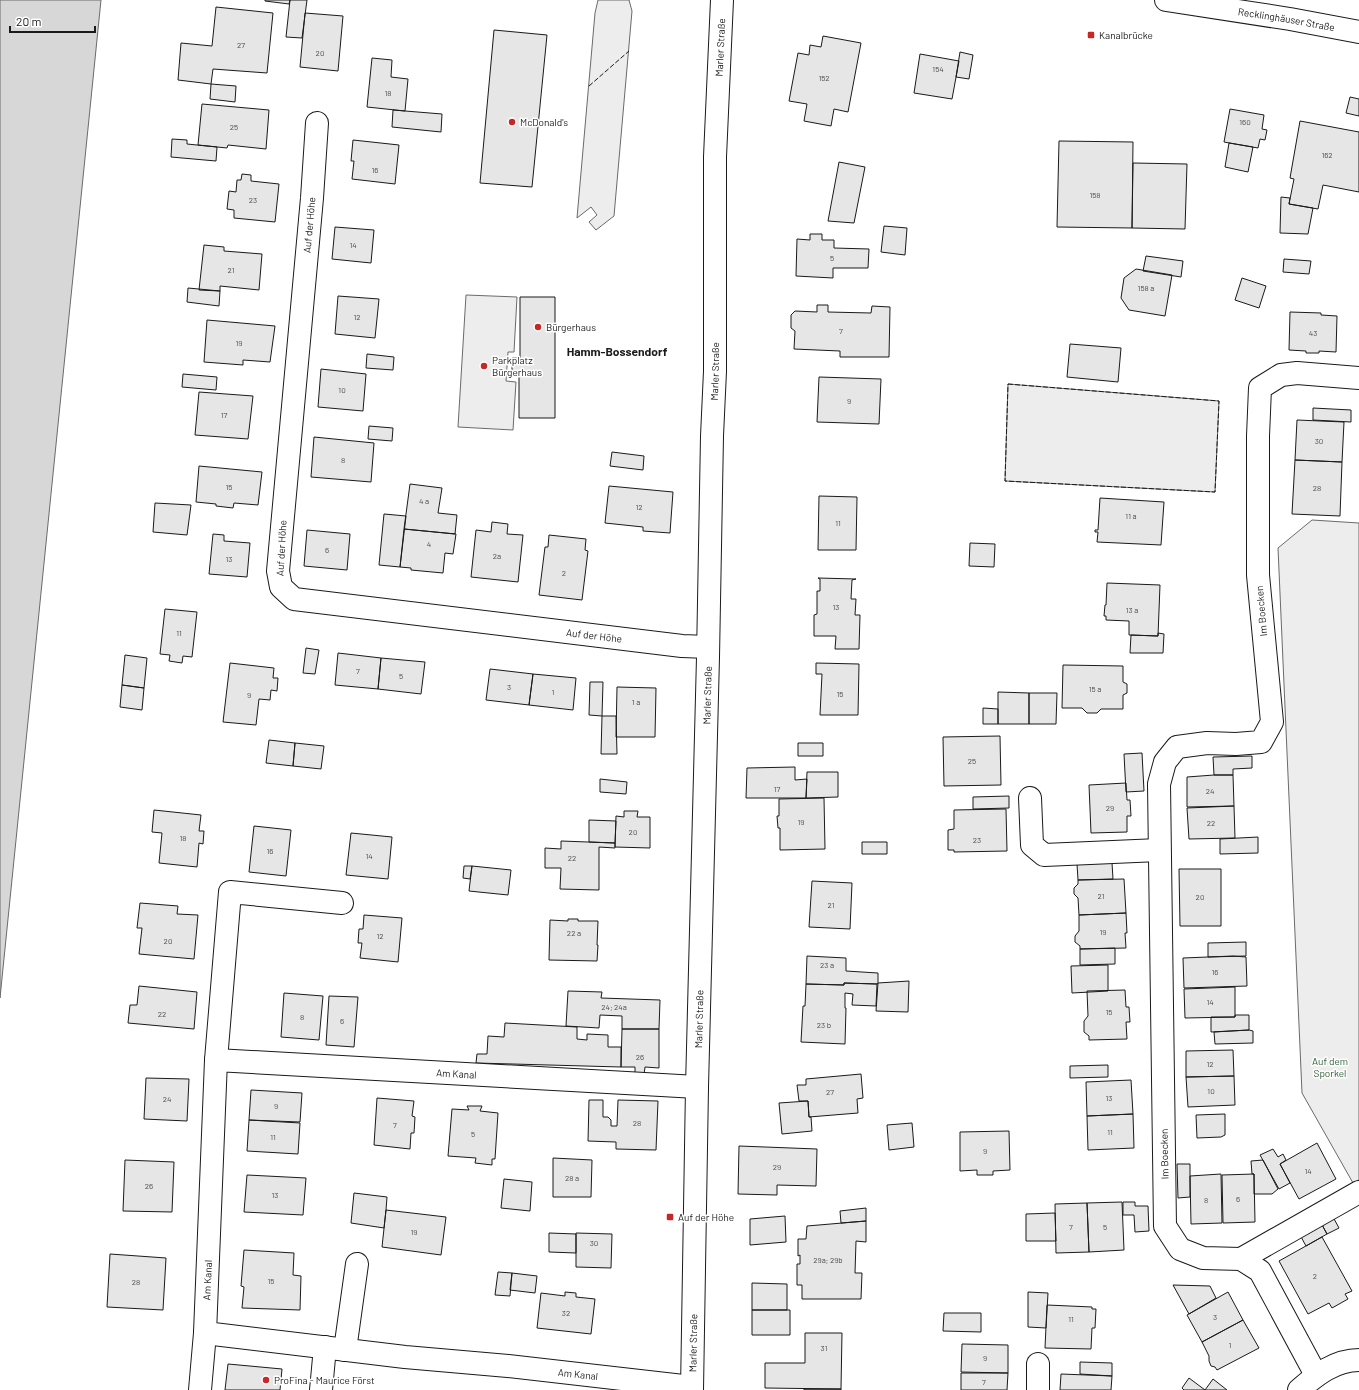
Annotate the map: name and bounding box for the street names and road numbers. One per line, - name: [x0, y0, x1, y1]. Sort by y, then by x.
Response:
- street label: Recklinghäuser Straße: [1237, 5, 1336, 33]
- street label: Marler Straße: [713, 18, 727, 77]
- street label: Auf der Höhe: [301, 197, 317, 253]
- street label: Marler Straße: [708, 342, 721, 401]
- street label: Auf der Höhe: [274, 520, 288, 576]
- street label: Im Boecken: [1253, 585, 1269, 637]
- street label: Auf der Höhe: [566, 626, 623, 645]
- street label: Marler Straße: [700, 666, 714, 725]
- street label: Marler Straße: [692, 990, 705, 1048]
- street label: Am Kanal: [436, 1066, 477, 1081]
- street label: Im Boecken: [1158, 1129, 1170, 1179]
- street label: Am Kanal: [200, 1260, 214, 1301]
- street label: Marler Straße: [686, 1314, 699, 1372]
- street label: Am Kanal: [557, 1366, 599, 1382]

